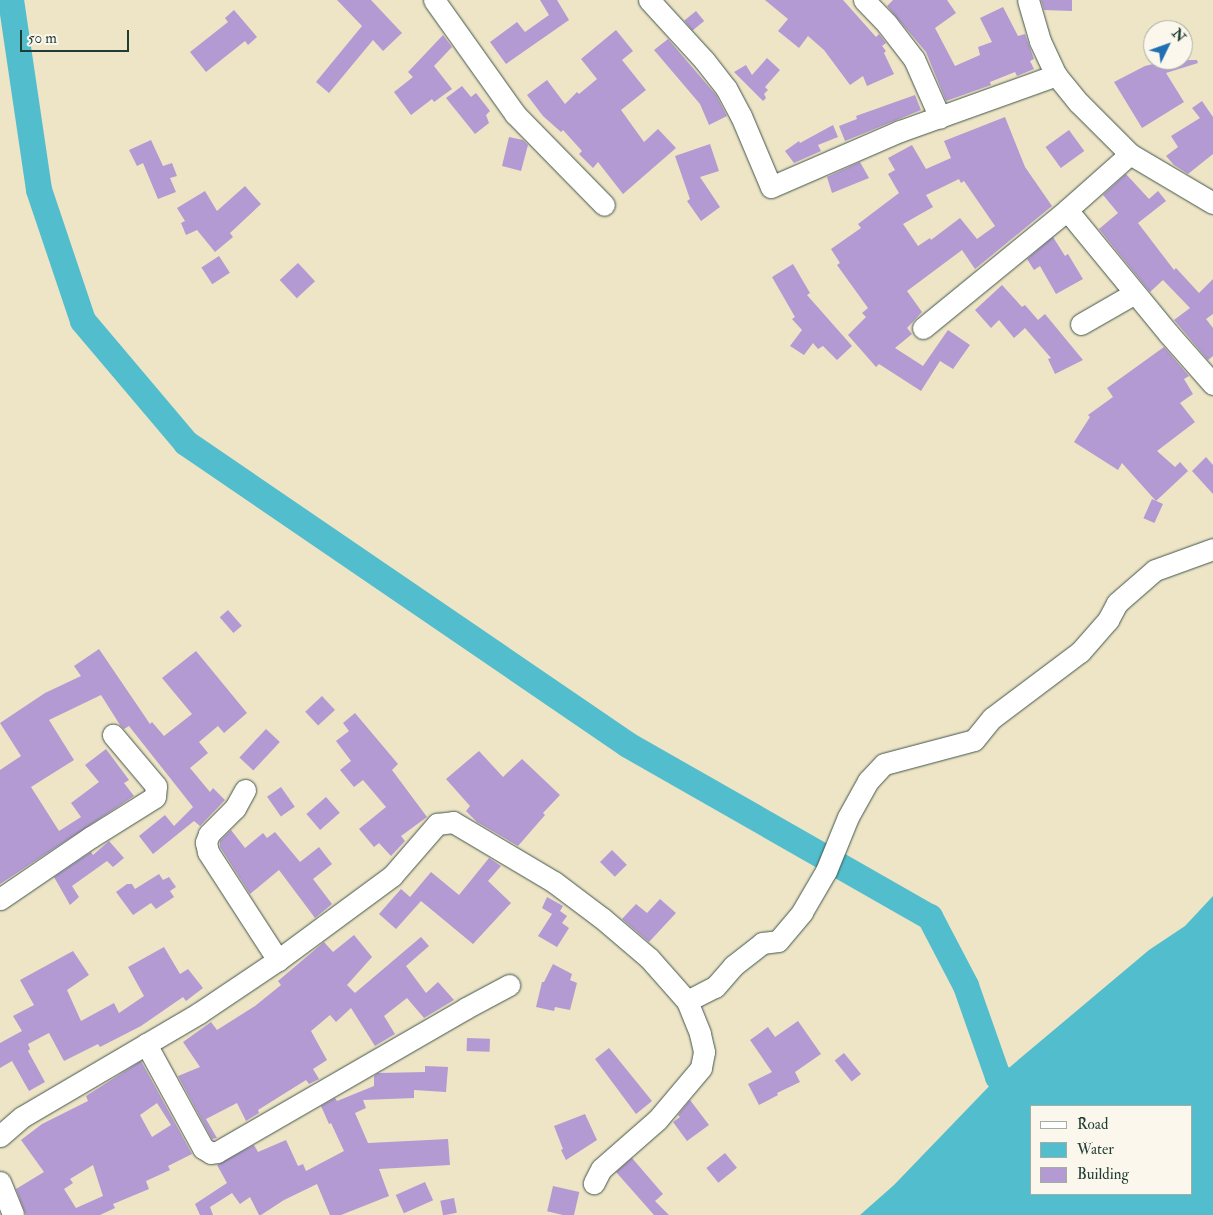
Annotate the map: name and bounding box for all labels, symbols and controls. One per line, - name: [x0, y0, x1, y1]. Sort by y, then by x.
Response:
- scale bar: [22, 20, 131, 52]
- north arrow: [1143, 20, 1193, 70]
- text: N: [1168, 25, 1189, 46]
- text: 50 m: [28, 29, 57, 48]
- legend: [1030, 1105, 1193, 1195]
- text: Road: [1077, 1115, 1108, 1134]
- text: Water: [1077, 1140, 1114, 1159]
- text: Building: [1077, 1165, 1129, 1184]

